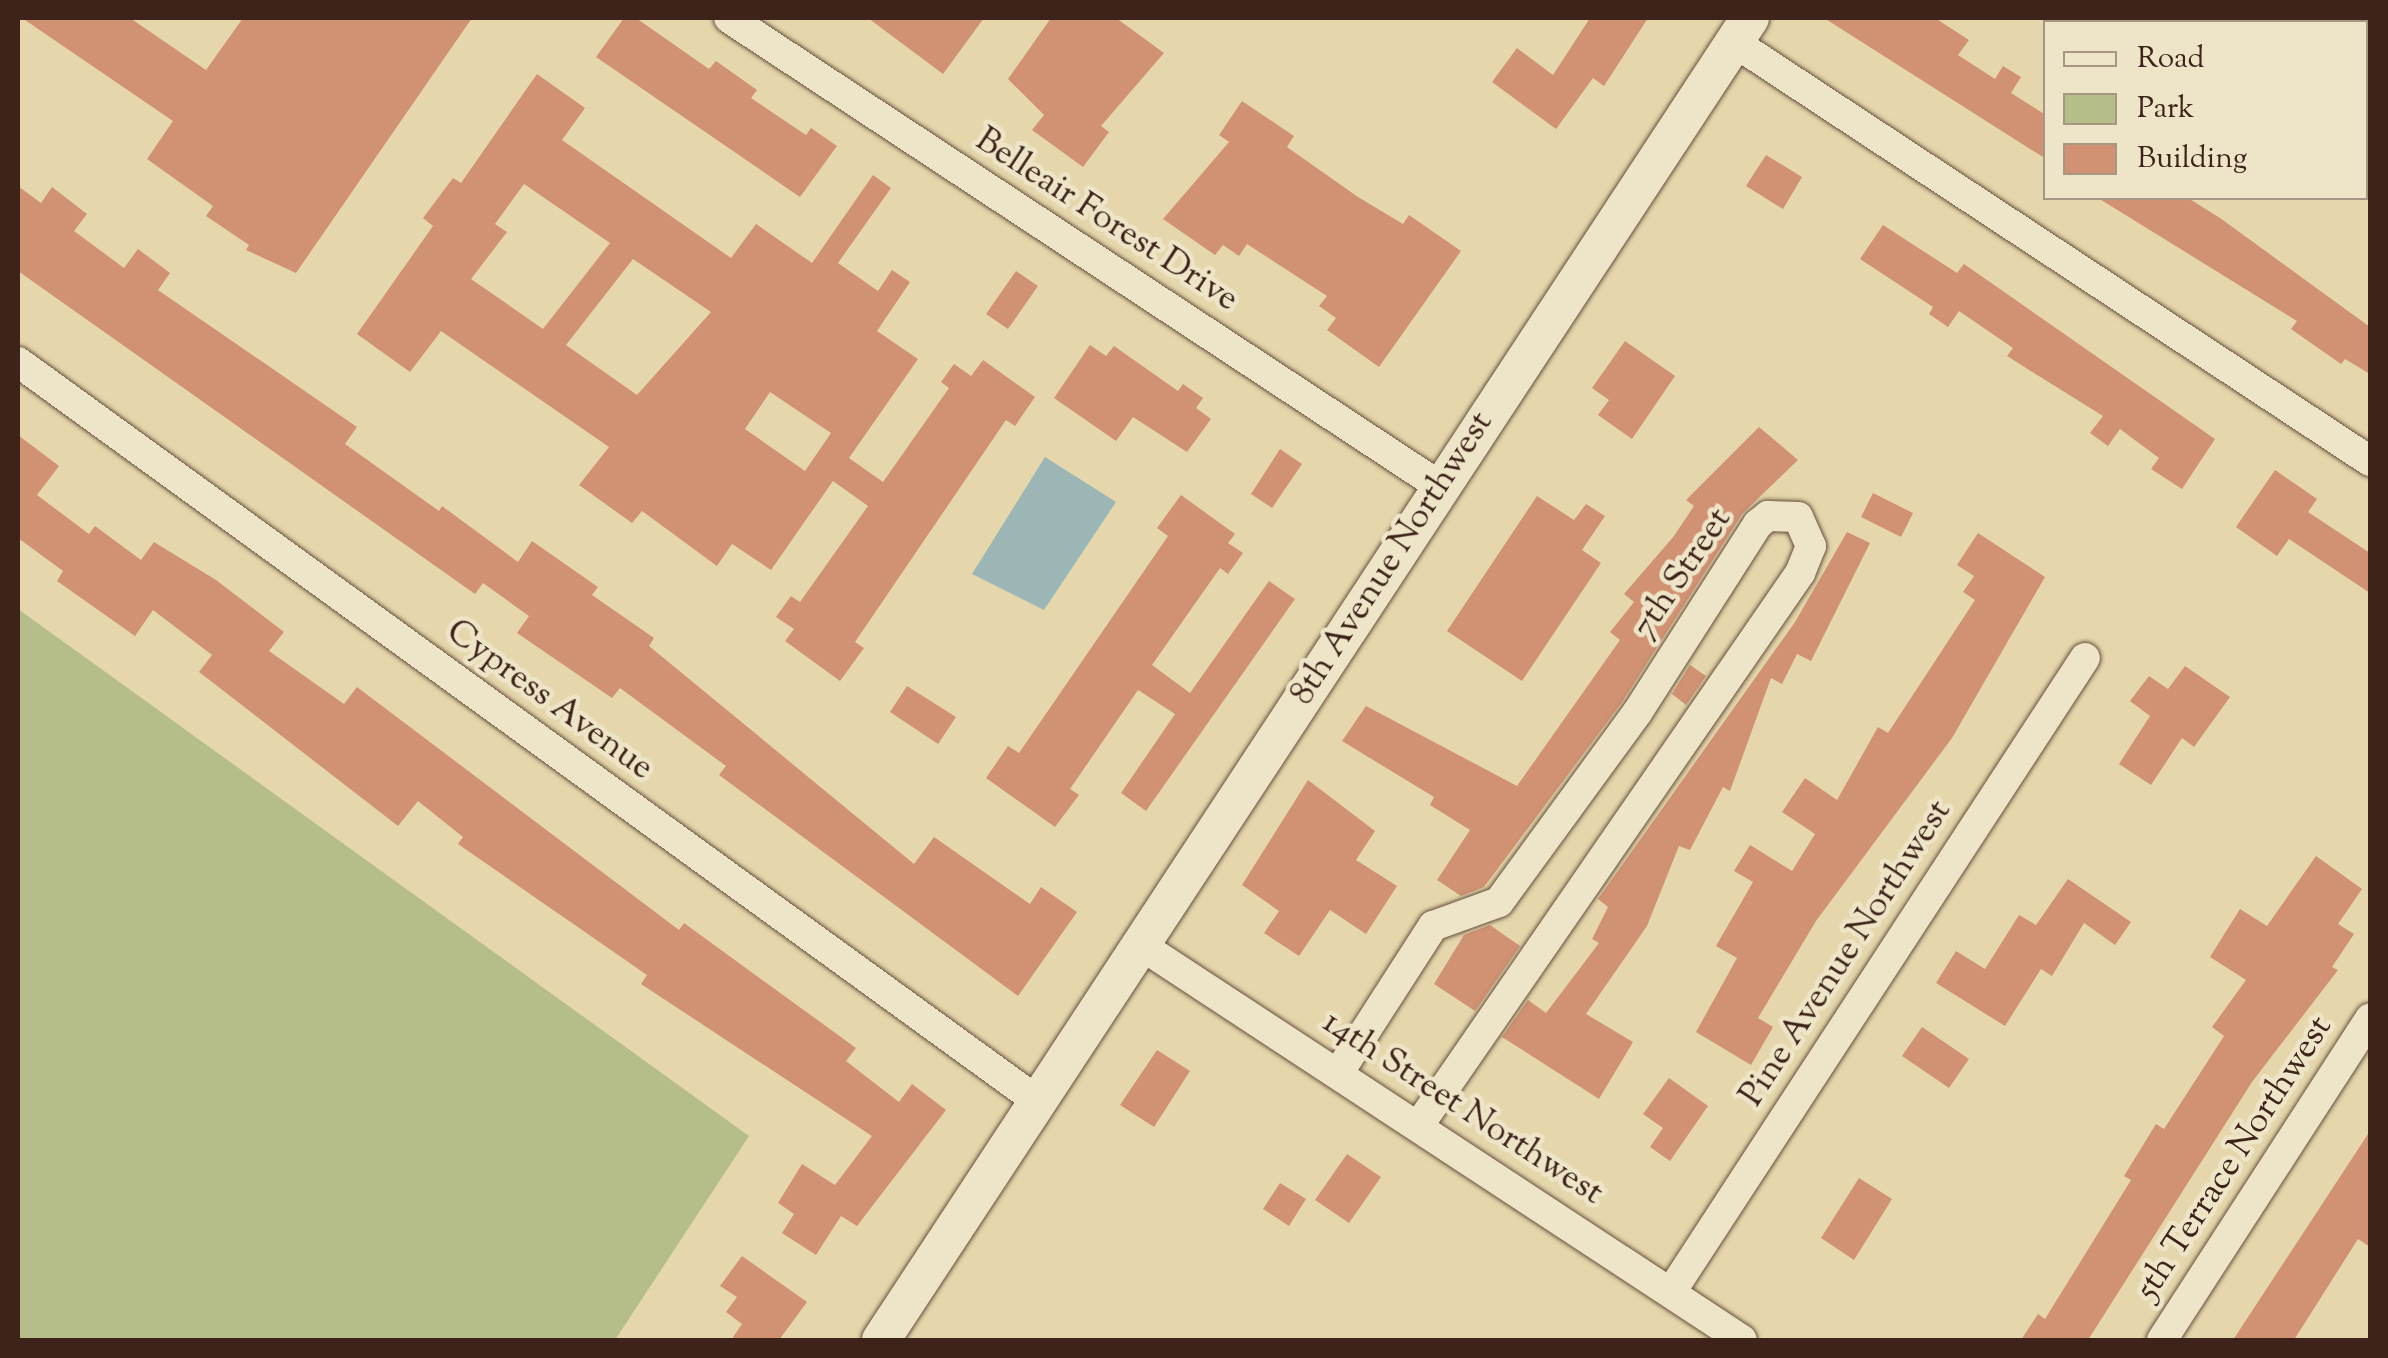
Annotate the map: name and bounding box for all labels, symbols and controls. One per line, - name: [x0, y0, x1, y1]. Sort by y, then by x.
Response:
- legend: [2043, 20, 2368, 200]
- text: Road: [2137, 38, 2204, 81]
- text: Park: [2137, 88, 2194, 131]
- street label: Belleair Forest Drive: [967, 120, 1245, 322]
- text: Building: [2137, 138, 2247, 181]
- street label: 8th Avenue Northwest: [1283, 405, 1503, 713]
- street label: 7th Street: [1624, 501, 1742, 647]
- street label: Cypress Avenue: [437, 612, 661, 790]
- street label: Pine Avenue Northwest: [1732, 793, 1962, 1115]
- street label: 14th Street Northwest: [1314, 1003, 1610, 1215]
- street label: 5th Terrace Northwest: [2127, 1009, 2343, 1309]

